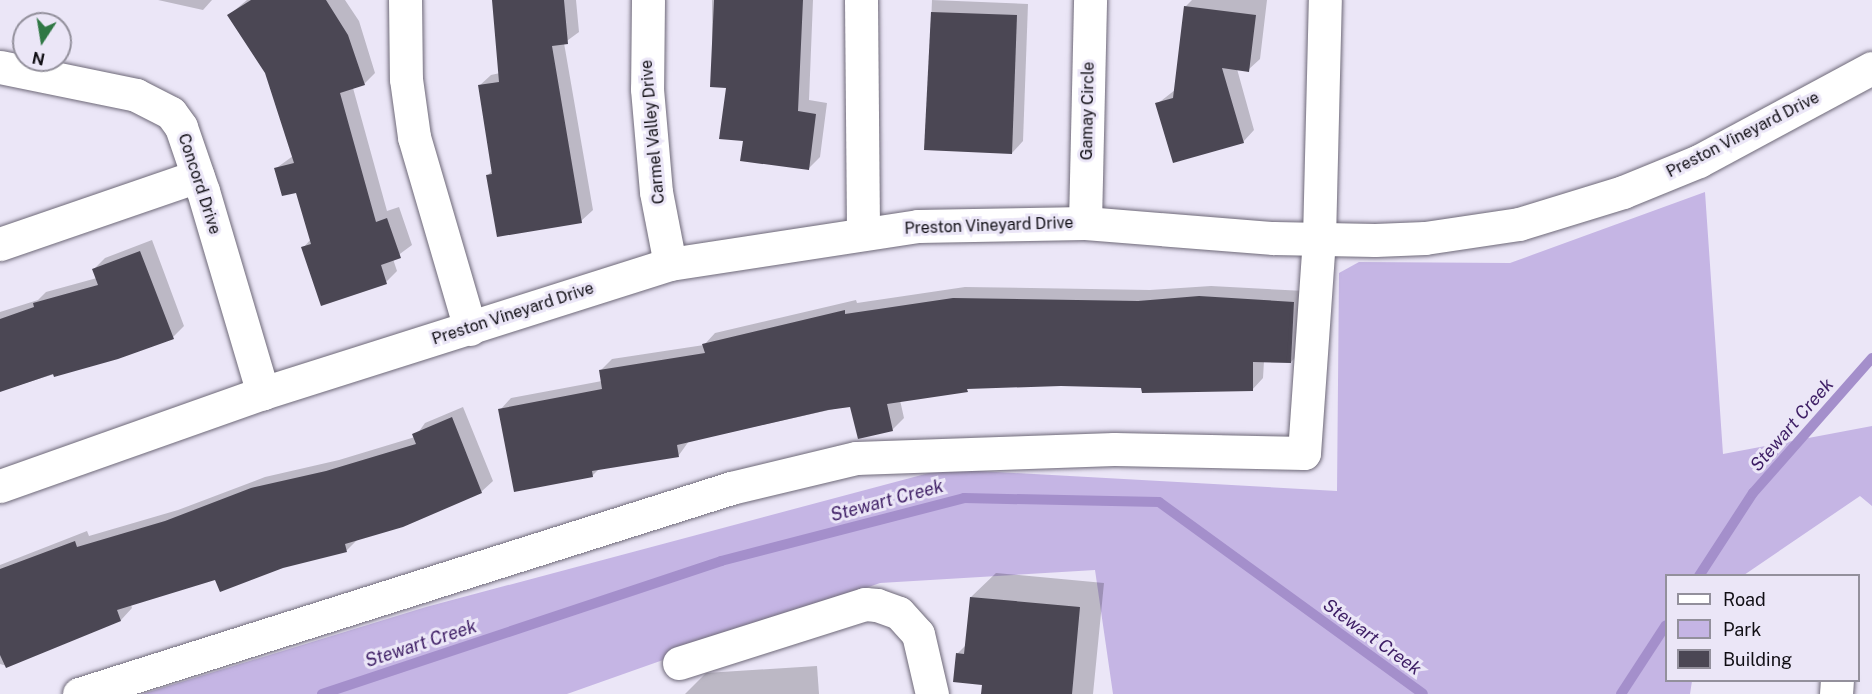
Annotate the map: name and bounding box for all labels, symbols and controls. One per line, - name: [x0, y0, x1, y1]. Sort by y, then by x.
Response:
- north arrow: [12, 12, 72, 72]
- text: N: [30, 48, 47, 69]
- street label: Carmel Valley Drive: [637, 59, 669, 205]
- street label: Gamay Circle: [1078, 61, 1098, 161]
- street label: Preston Vineyard Drive: [1663, 88, 1823, 182]
- street label: Concord Drive: [174, 131, 224, 237]
- street label: Preston Vineyard Drive: [904, 213, 1074, 239]
- street label: Preston Vineyard Drive: [429, 279, 597, 349]
- water label: Stewart Creek: [1746, 374, 1838, 476]
- water label: Stewart Creek: [828, 476, 946, 526]
- legend: [1665, 574, 1860, 682]
- text: Road: [1723, 589, 1766, 610]
- water label: Stewart Creek: [1319, 594, 1425, 680]
- water label: Stewart Creek: [362, 616, 480, 672]
- text: Park: [1723, 619, 1761, 640]
- text: Building: [1723, 649, 1792, 670]

